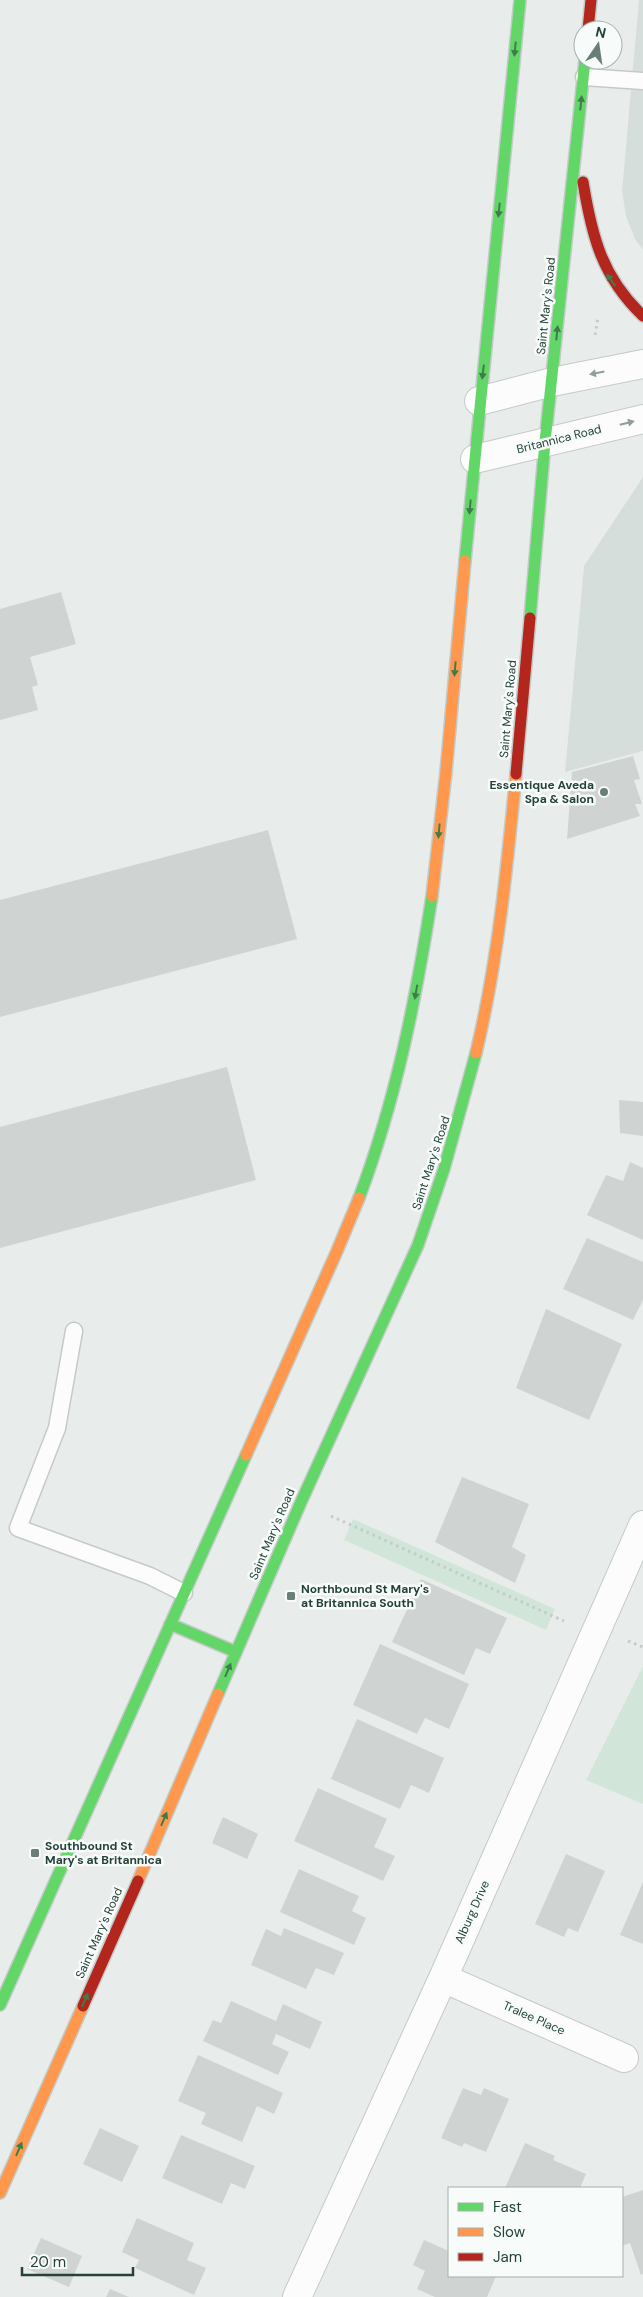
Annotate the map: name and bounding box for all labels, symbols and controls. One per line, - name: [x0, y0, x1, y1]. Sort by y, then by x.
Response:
- north arrow: [573, 20, 623, 70]
- text: N: [594, 22, 608, 42]
- one-way arrow: [511, 41, 519, 57]
- one-way arrow: [577, 94, 585, 110]
- one-way arrow: [495, 203, 503, 219]
- street label: Saint Mary's Road: [533, 256, 559, 356]
- one-way arrow: [606, 273, 616, 286]
- one-way arrow: [553, 325, 561, 341]
- one-way arrow: [479, 364, 487, 380]
- one-way arrow: [590, 369, 605, 377]
- one-way arrow: [619, 418, 634, 426]
- street label: Britannica Road: [515, 421, 603, 457]
- one-way arrow: [466, 500, 474, 516]
- street label: Saint Mary's Road: [496, 660, 520, 758]
- one-way arrow: [450, 662, 458, 678]
- place label: Essentique Aveda Spa & Salon: [489, 777, 594, 807]
- marker: Essentique Aveda Spa & Salon: [598, 786, 610, 798]
- one-way arrow: [435, 823, 443, 839]
- one-way arrow: [412, 984, 420, 1000]
- street label: Saint Mary's Road: [408, 1114, 454, 1212]
- street label: Saint Mary's Road: [245, 1486, 299, 1582]
- place label: Northbound St Mary's at Britannica South: [301, 1581, 429, 1611]
- marker: Northbound St Mary's at Britannica South: [285, 1590, 297, 1602]
- one-way arrow: [225, 1663, 233, 1677]
- one-way arrow: [161, 1812, 169, 1826]
- place label: Southbound St Mary's at Britannica: [45, 1838, 162, 1868]
- marker: Southbound St Mary's at Britannica: [29, 1847, 41, 1859]
- street label: Alburg Drive: [451, 1878, 493, 1946]
- street label: Saint Mary's Road: [72, 1885, 126, 1981]
- one-way arrow: [81, 1993, 89, 2007]
- street label: Tralee Place: [500, 1997, 568, 2039]
- one-way arrow: [16, 2142, 24, 2156]
- legend: [448, 2187, 623, 2277]
- text: Fast: [493, 2197, 522, 2217]
- text: Slow: [493, 2222, 526, 2242]
- scale bar: [22, 2244, 134, 2276]
- text: Jam: [493, 2247, 522, 2267]
- text: 20 m: [30, 2252, 66, 2272]

